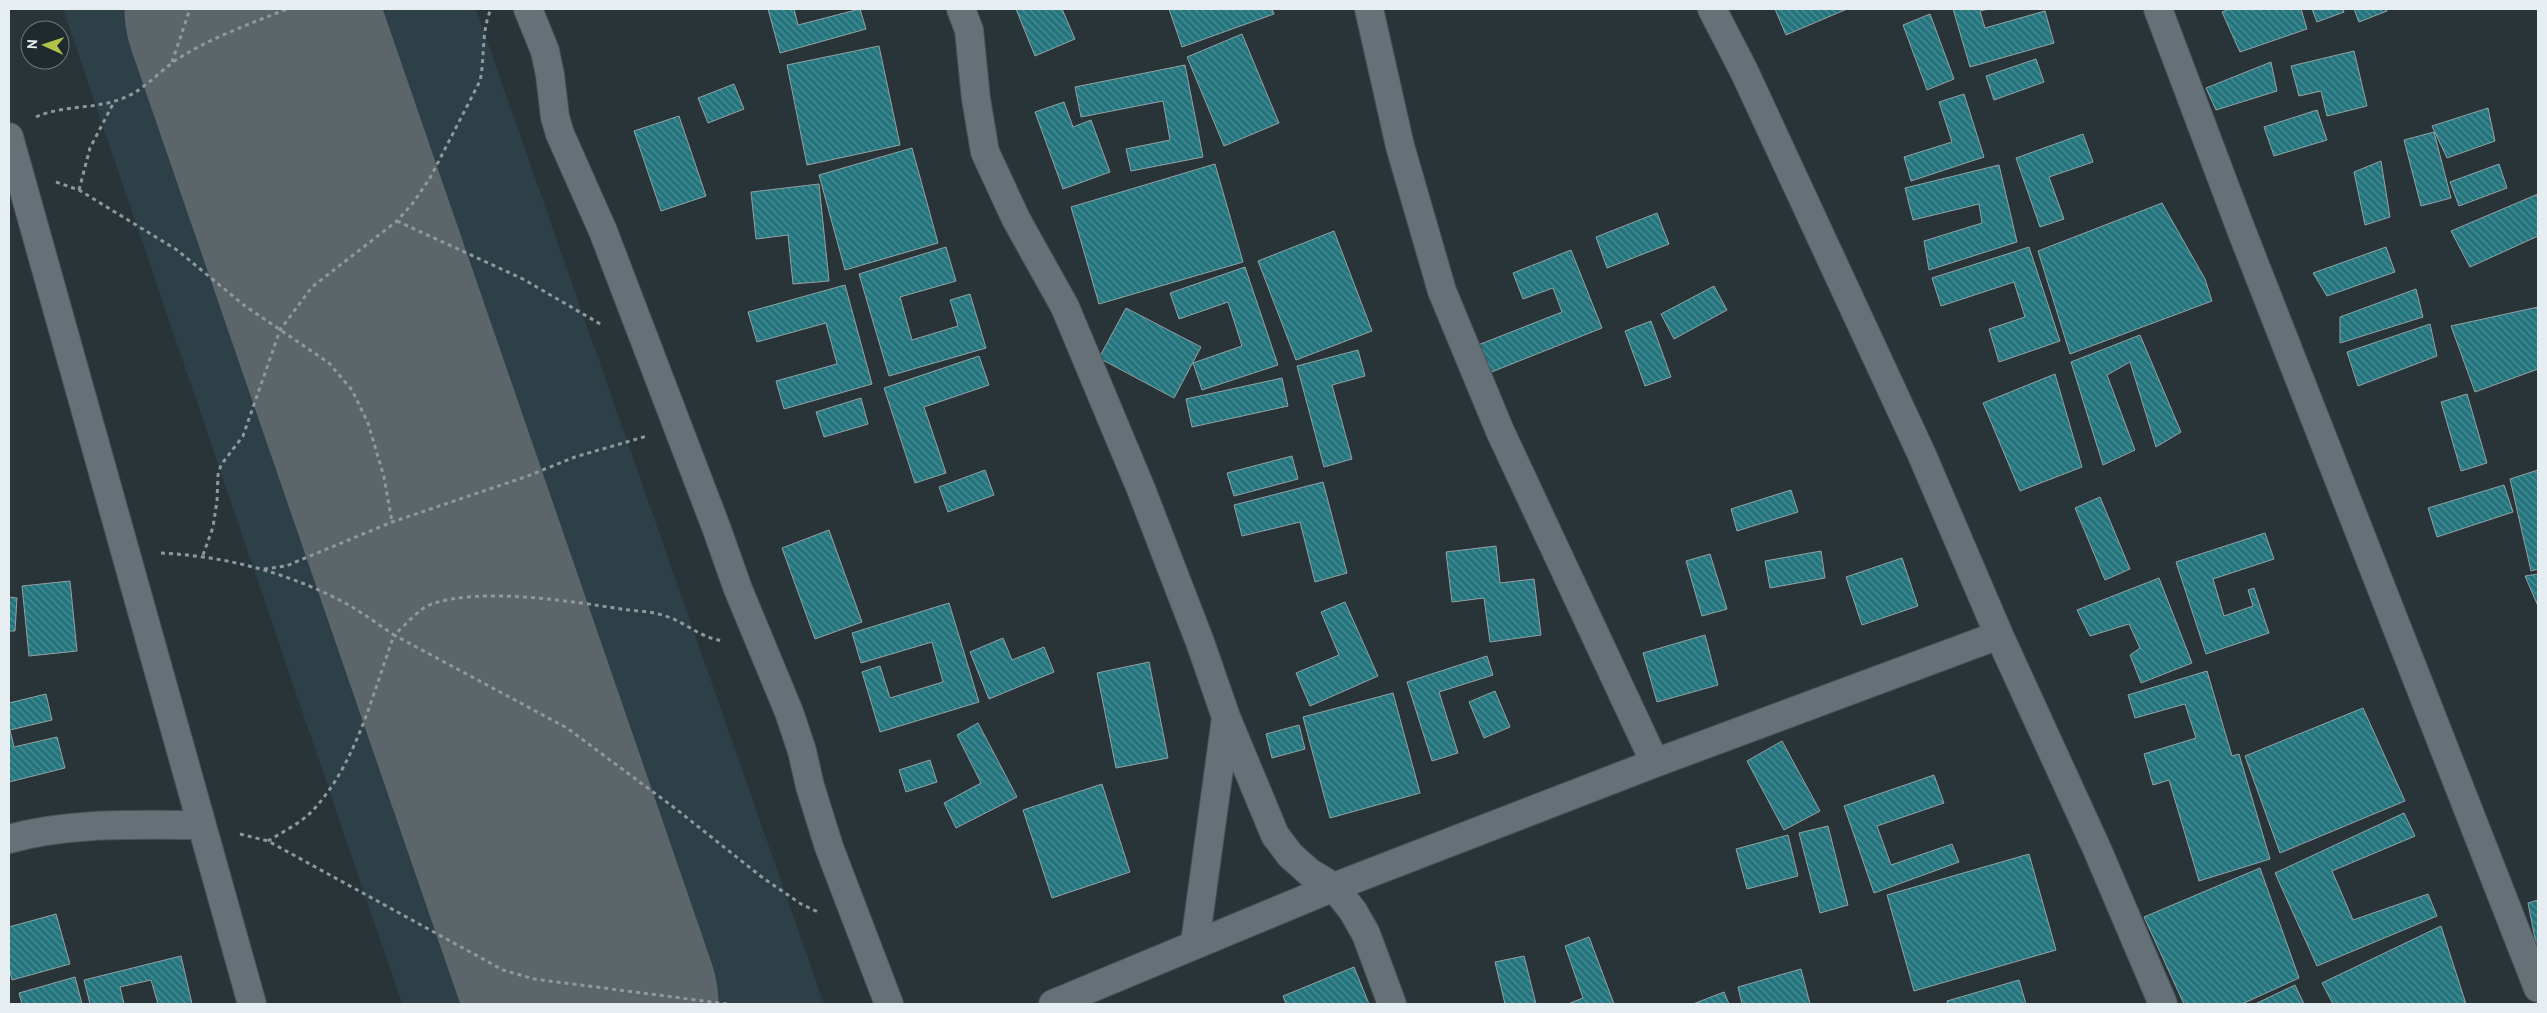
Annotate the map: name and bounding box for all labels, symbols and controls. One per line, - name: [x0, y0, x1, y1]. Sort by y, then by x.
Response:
- north arrow: [20, 20, 70, 70]
- text: N: [25, 39, 42, 50]

